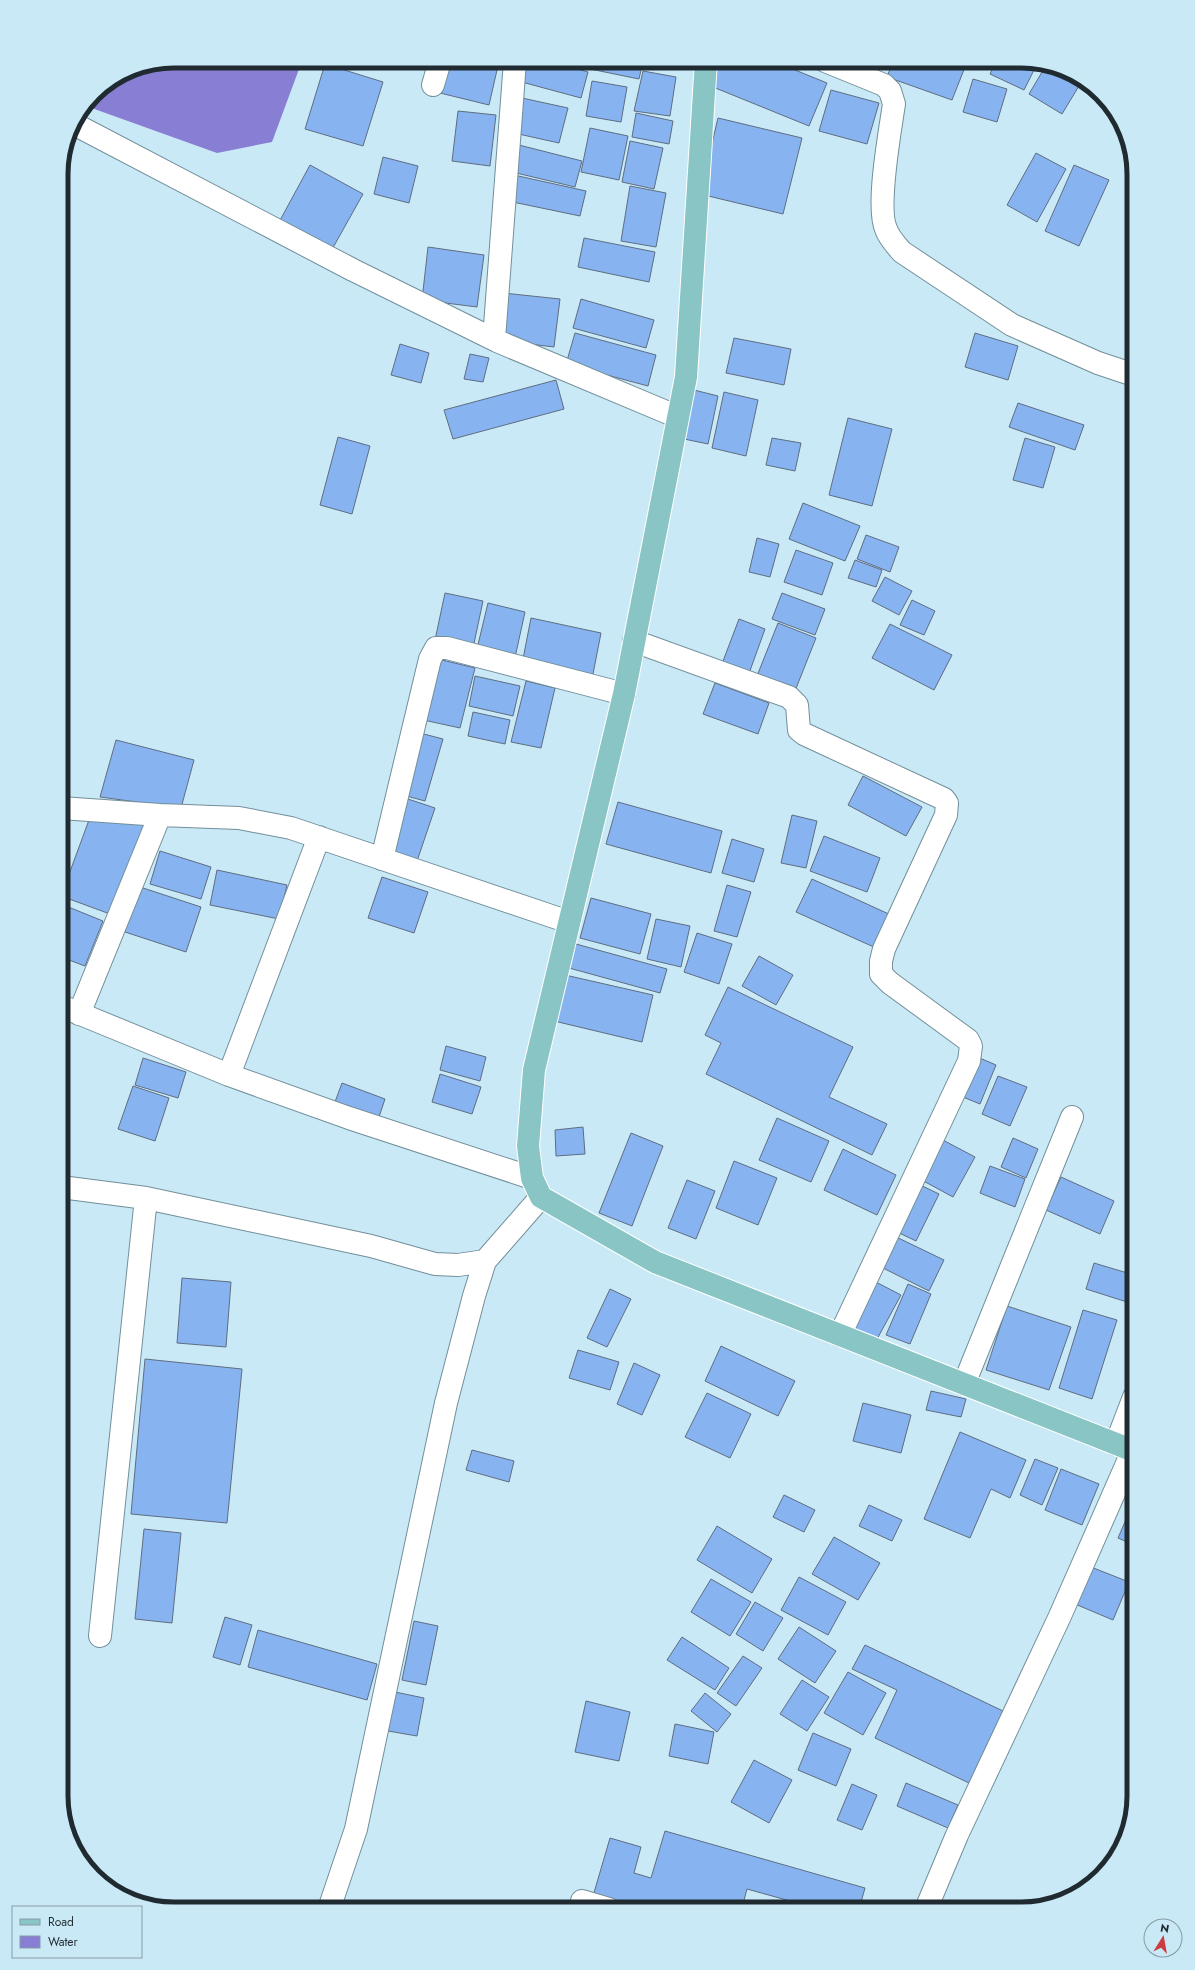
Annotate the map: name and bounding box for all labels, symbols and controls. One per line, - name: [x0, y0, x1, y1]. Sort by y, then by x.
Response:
- legend: [12, 1906, 142, 1958]
- text: Road: [48, 1913, 74, 1931]
- north arrow: [1143, 1918, 1183, 1958]
- text: N: [1159, 1919, 1171, 1937]
- text: Water: [48, 1933, 79, 1951]

